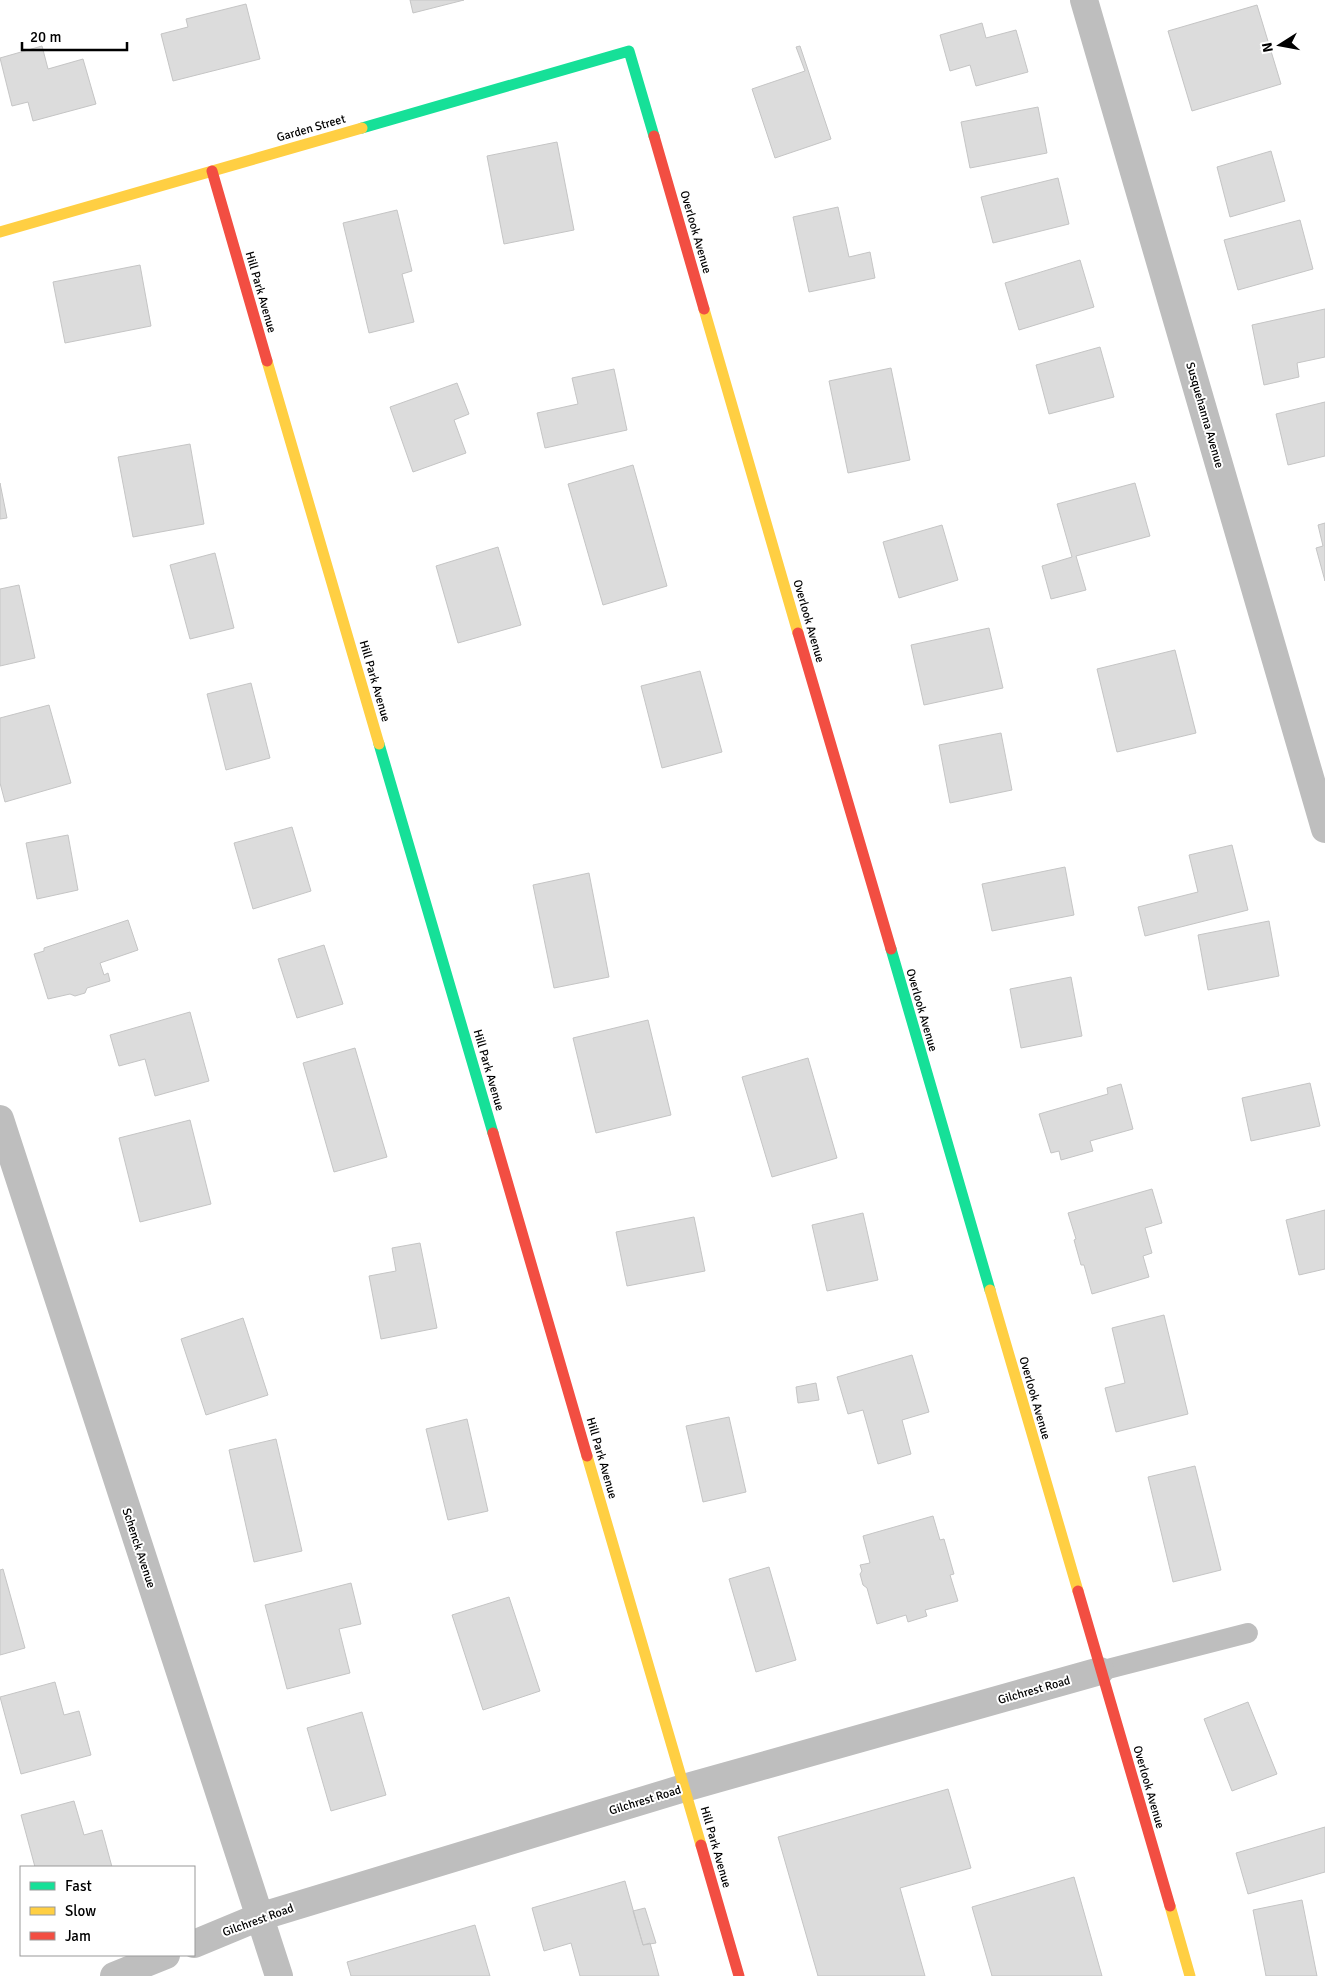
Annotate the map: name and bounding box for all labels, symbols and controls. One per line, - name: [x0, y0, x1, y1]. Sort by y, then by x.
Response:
- scale bar: [22, 20, 128, 52]
- north arrow: [1255, 20, 1305, 70]
- text: 20 m: [30, 28, 61, 46]
- text: N: [1258, 41, 1277, 54]
- street label: Garden Street: [275, 111, 347, 145]
- street label: Overlook Avenue: [676, 189, 715, 275]
- street label: Hill Park Avenue: [242, 250, 279, 335]
- street label: Susquehanna Avenue: [1182, 361, 1227, 470]
- street label: Overlook Avenue: [789, 578, 828, 664]
- street label: Hill Park Avenue: [356, 639, 393, 724]
- street label: Overlook Avenue: [902, 967, 941, 1053]
- street label: Hill Park Avenue: [470, 1028, 507, 1113]
- street label: Overlook Avenue: [1015, 1355, 1054, 1441]
- street label: Hill Park Avenue: [583, 1416, 620, 1501]
- street label: Schenck Avenue: [119, 1506, 159, 1590]
- street label: Gilchrest Road: [996, 1673, 1072, 1708]
- street label: Overlook Avenue: [1129, 1744, 1168, 1830]
- street label: Gilchrest Road: [607, 1782, 683, 1819]
- street label: Hill Park Avenue: [697, 1805, 734, 1890]
- legend: [20, 1866, 195, 1956]
- text: Fast: [65, 1877, 92, 1895]
- street label: Gilchrest Road: [221, 1901, 296, 1940]
- text: Slow: [65, 1902, 96, 1920]
- text: Jam: [65, 1927, 91, 1945]

